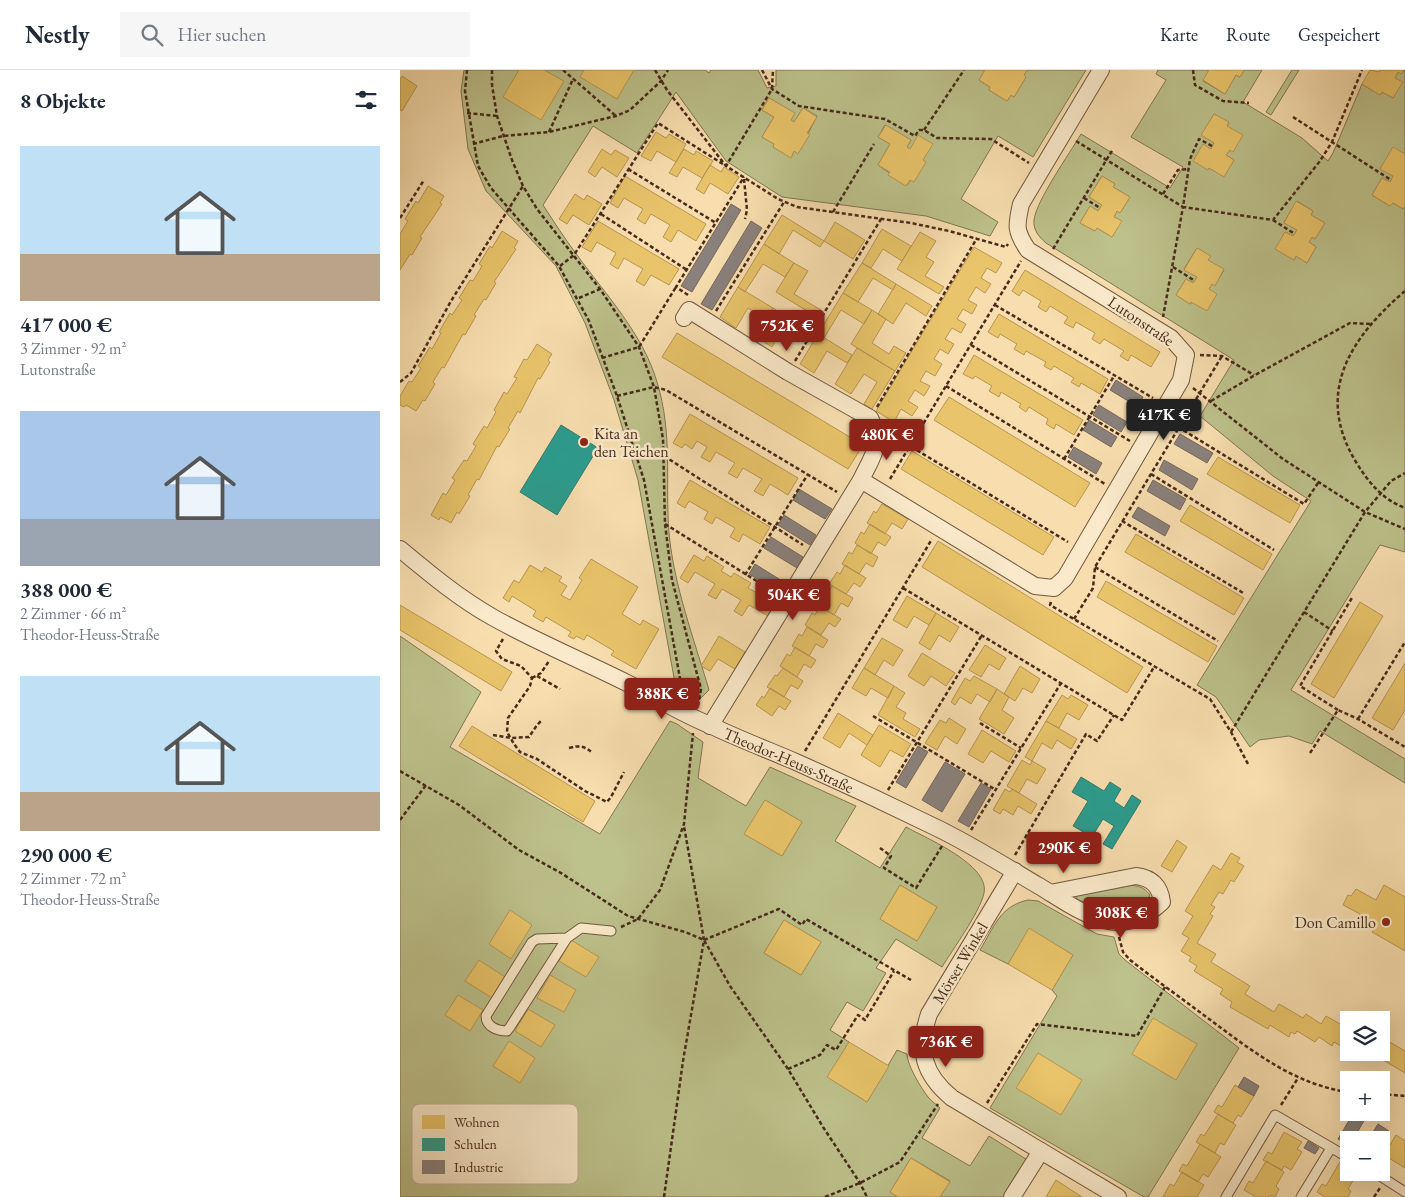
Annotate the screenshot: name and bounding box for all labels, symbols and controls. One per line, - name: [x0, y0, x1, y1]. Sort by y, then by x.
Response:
- search box: [120, 12, 470, 57]
- text: Nestly: [25, 19, 90, 50]
- icon: search: [138, 21, 166, 49]
- text: Hier suchen: [178, 22, 266, 47]
- text: Karte: [1160, 23, 1198, 46]
- text: Route: [1226, 23, 1270, 46]
- text: Gespeichert: [1298, 23, 1380, 46]
- icon: filters: [352, 86, 380, 114]
- text: 8 Objekte: [20, 87, 106, 114]
- icon: home: [155, 178, 245, 268]
- street label: Lutonstraße: [1104, 291, 1178, 351]
- pin: 752K €: [746, 310, 828, 352]
- text: 417 000 €: [20, 311, 112, 338]
- text: 752K €: [760, 315, 814, 336]
- text: 3 Zimmer · 92 m²: [20, 338, 126, 359]
- text: Lutonstraße: [20, 359, 95, 380]
- pin: 417K €: [1123, 398, 1205, 441]
- text: 417K €: [1137, 404, 1191, 425]
- pin: 480K €: [846, 418, 928, 461]
- place label: Kita an den Teichen: [594, 423, 669, 462]
- text: 480K €: [860, 424, 914, 445]
- marker: Kita an den Teichen: [578, 436, 590, 448]
- icon: home: [155, 443, 245, 533]
- text: 388 000 €: [20, 576, 112, 603]
- pin: 504K €: [752, 578, 834, 621]
- text: 504K €: [766, 584, 820, 605]
- text: 2 Zimmer · 66 m²: [20, 603, 126, 624]
- text: Theodor-Heuss-Straße: [20, 624, 160, 645]
- pin: 388K €: [621, 678, 703, 720]
- text: 388K €: [635, 683, 689, 704]
- icon: home: [155, 708, 245, 798]
- street label: Theodor-Heuss-Straße: [720, 722, 857, 797]
- pin: 290K €: [1023, 832, 1105, 874]
- text: 290K €: [1037, 837, 1091, 858]
- text: 290 000 €: [20, 841, 112, 868]
- text: 2 Zimmer · 72 m²: [20, 868, 126, 889]
- text: Theodor-Heuss-Straße: [20, 889, 160, 910]
- pin: 308K €: [1080, 896, 1162, 939]
- text: 308K €: [1094, 902, 1148, 923]
- place label: Don Camillo: [1295, 912, 1376, 933]
- marker: Don Camillo: [1380, 916, 1392, 928]
- street label: Mörser Winkel: [927, 918, 993, 1008]
- map controls: [1340, 1011, 1390, 1181]
- button: layers: [1340, 1011, 1390, 1061]
- pin: 736K €: [905, 1026, 987, 1068]
- text: 736K €: [919, 1031, 973, 1052]
- button: +: [1340, 1071, 1390, 1121]
- legend: [412, 1104, 578, 1184]
- text: Wohnen: [454, 1113, 500, 1131]
- button: −: [1340, 1131, 1390, 1181]
- text: Schulen: [454, 1135, 498, 1153]
- text: Industrie: [454, 1158, 504, 1176]

